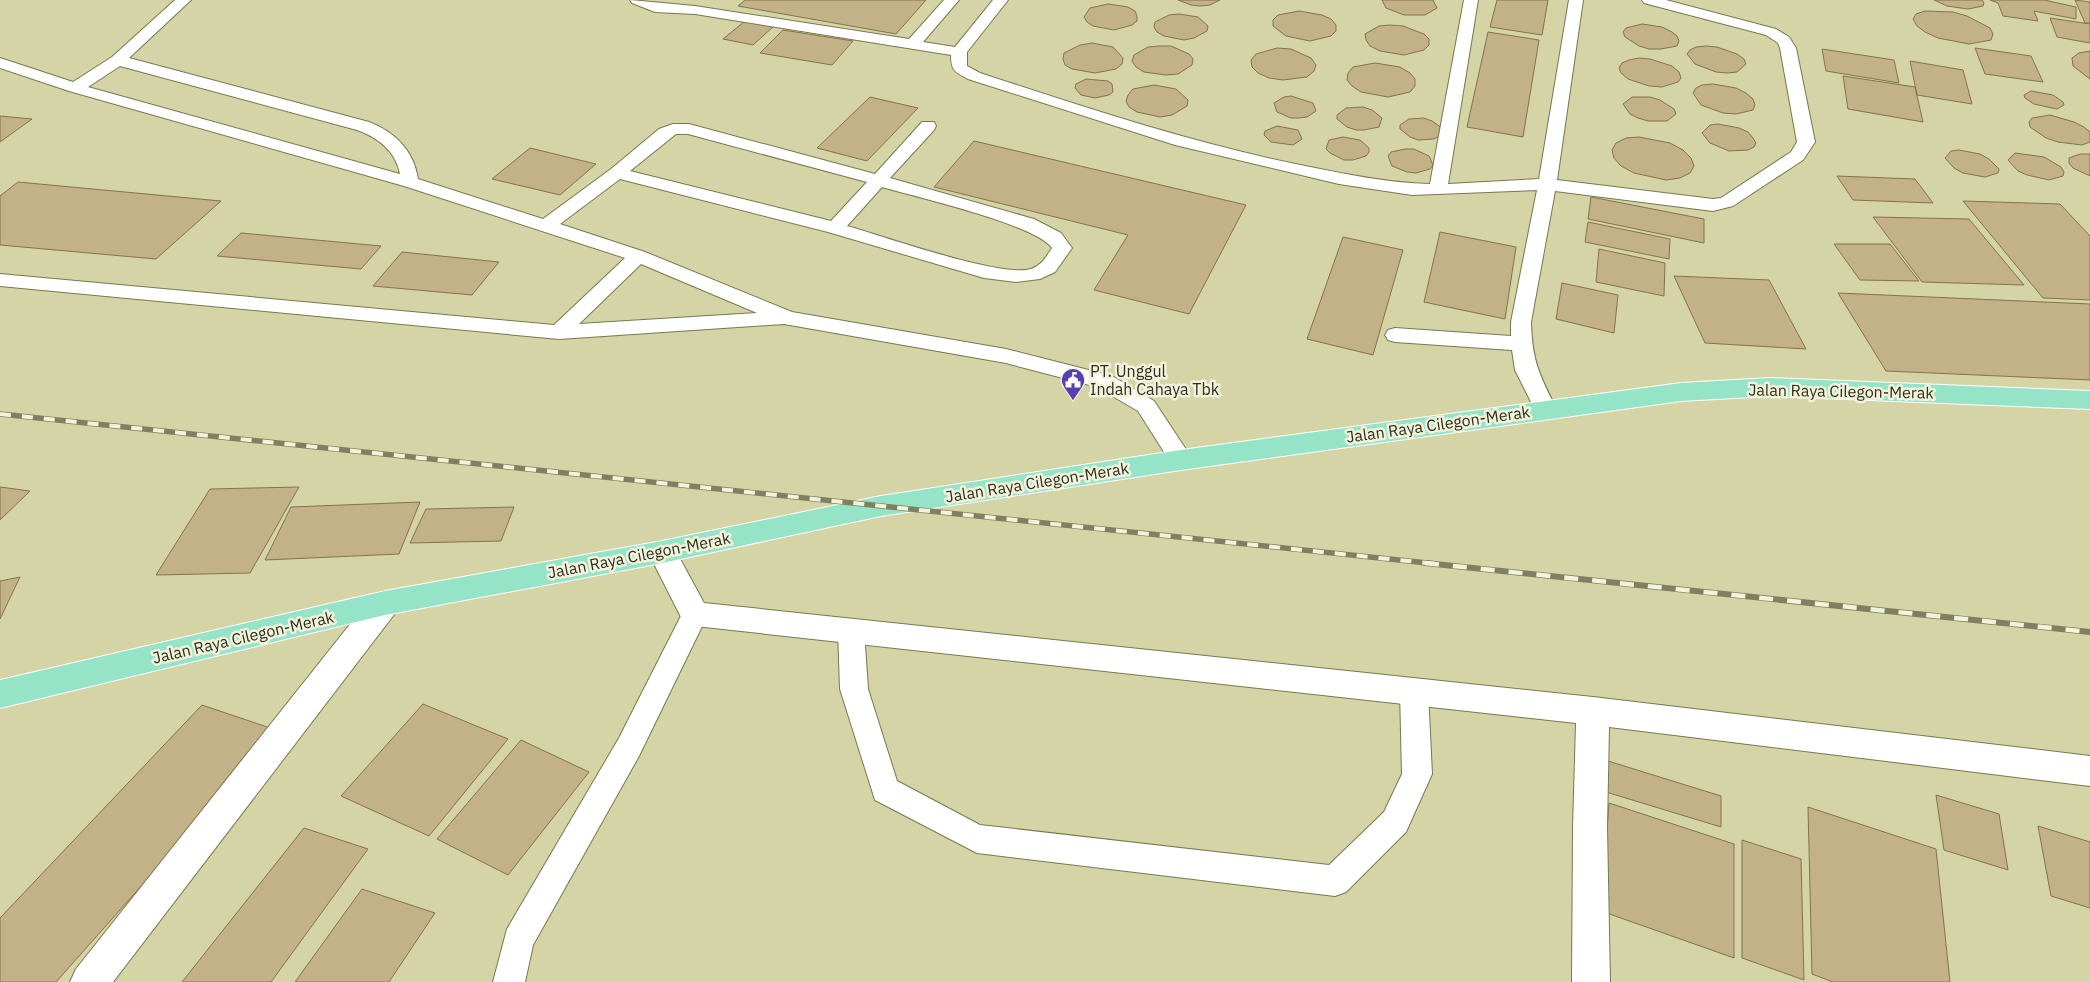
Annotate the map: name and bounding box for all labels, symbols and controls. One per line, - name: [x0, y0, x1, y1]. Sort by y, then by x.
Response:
- place label: PT. Unggul Indah Cahaya Tbk: [1090, 361, 1220, 399]
- public building icon: PT. Unggul Indah Cahaya Tbk: [1060, 367, 1086, 401]
- street label: Jalan Raya Cilegon-Merak: [1748, 379, 1934, 403]
- street label: Jalan Raya Cilegon-Merak: [1345, 401, 1532, 447]
- street label: Jalan Raya Cilegon-Merak: [944, 458, 1131, 506]
- street label: Jalan Raya Cilegon-Merak: [546, 527, 733, 583]
- street label: Jalan Raya Cilegon-Merak: [150, 606, 336, 668]

